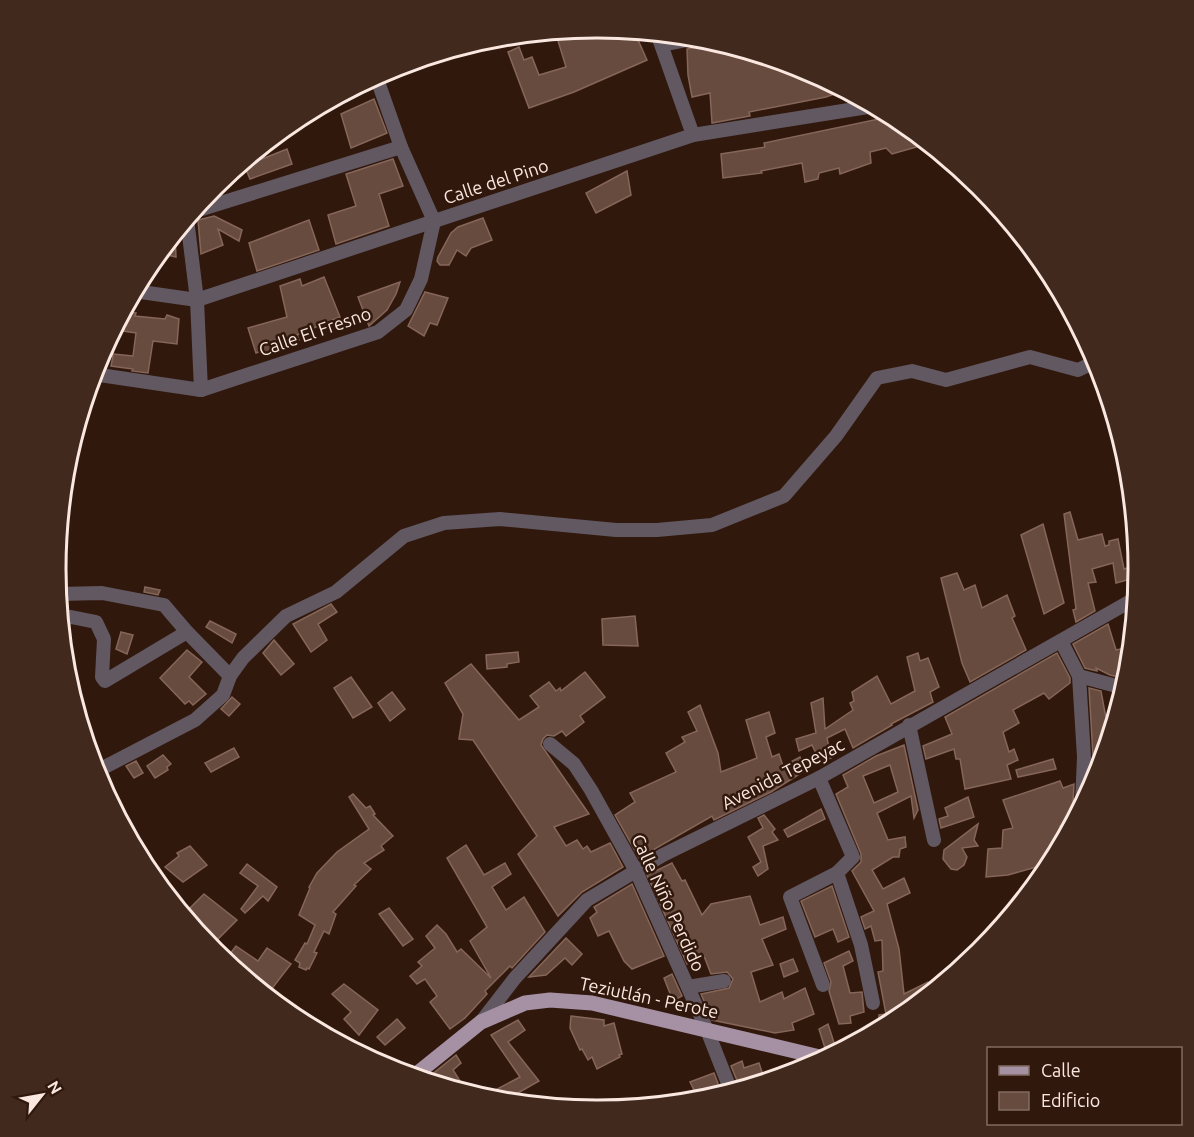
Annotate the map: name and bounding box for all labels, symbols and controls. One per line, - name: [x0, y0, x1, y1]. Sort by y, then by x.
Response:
- street label: Calle del Pino: [441, 155, 551, 207]
- street label: Calle El Fresno: [256, 303, 373, 360]
- street label: Avenida Tepeyac: [718, 734, 847, 813]
- street label: Calle Niño Perdido: [628, 831, 709, 974]
- street label: Teziutlán - Perote: [578, 973, 720, 1022]
- legend: [987, 1047, 1182, 1125]
- text: Calle: [1041, 1060, 1081, 1080]
- north arrow: [12, 1065, 72, 1125]
- text: N: [44, 1078, 66, 1097]
- text: Edificio: [1041, 1090, 1100, 1110]

